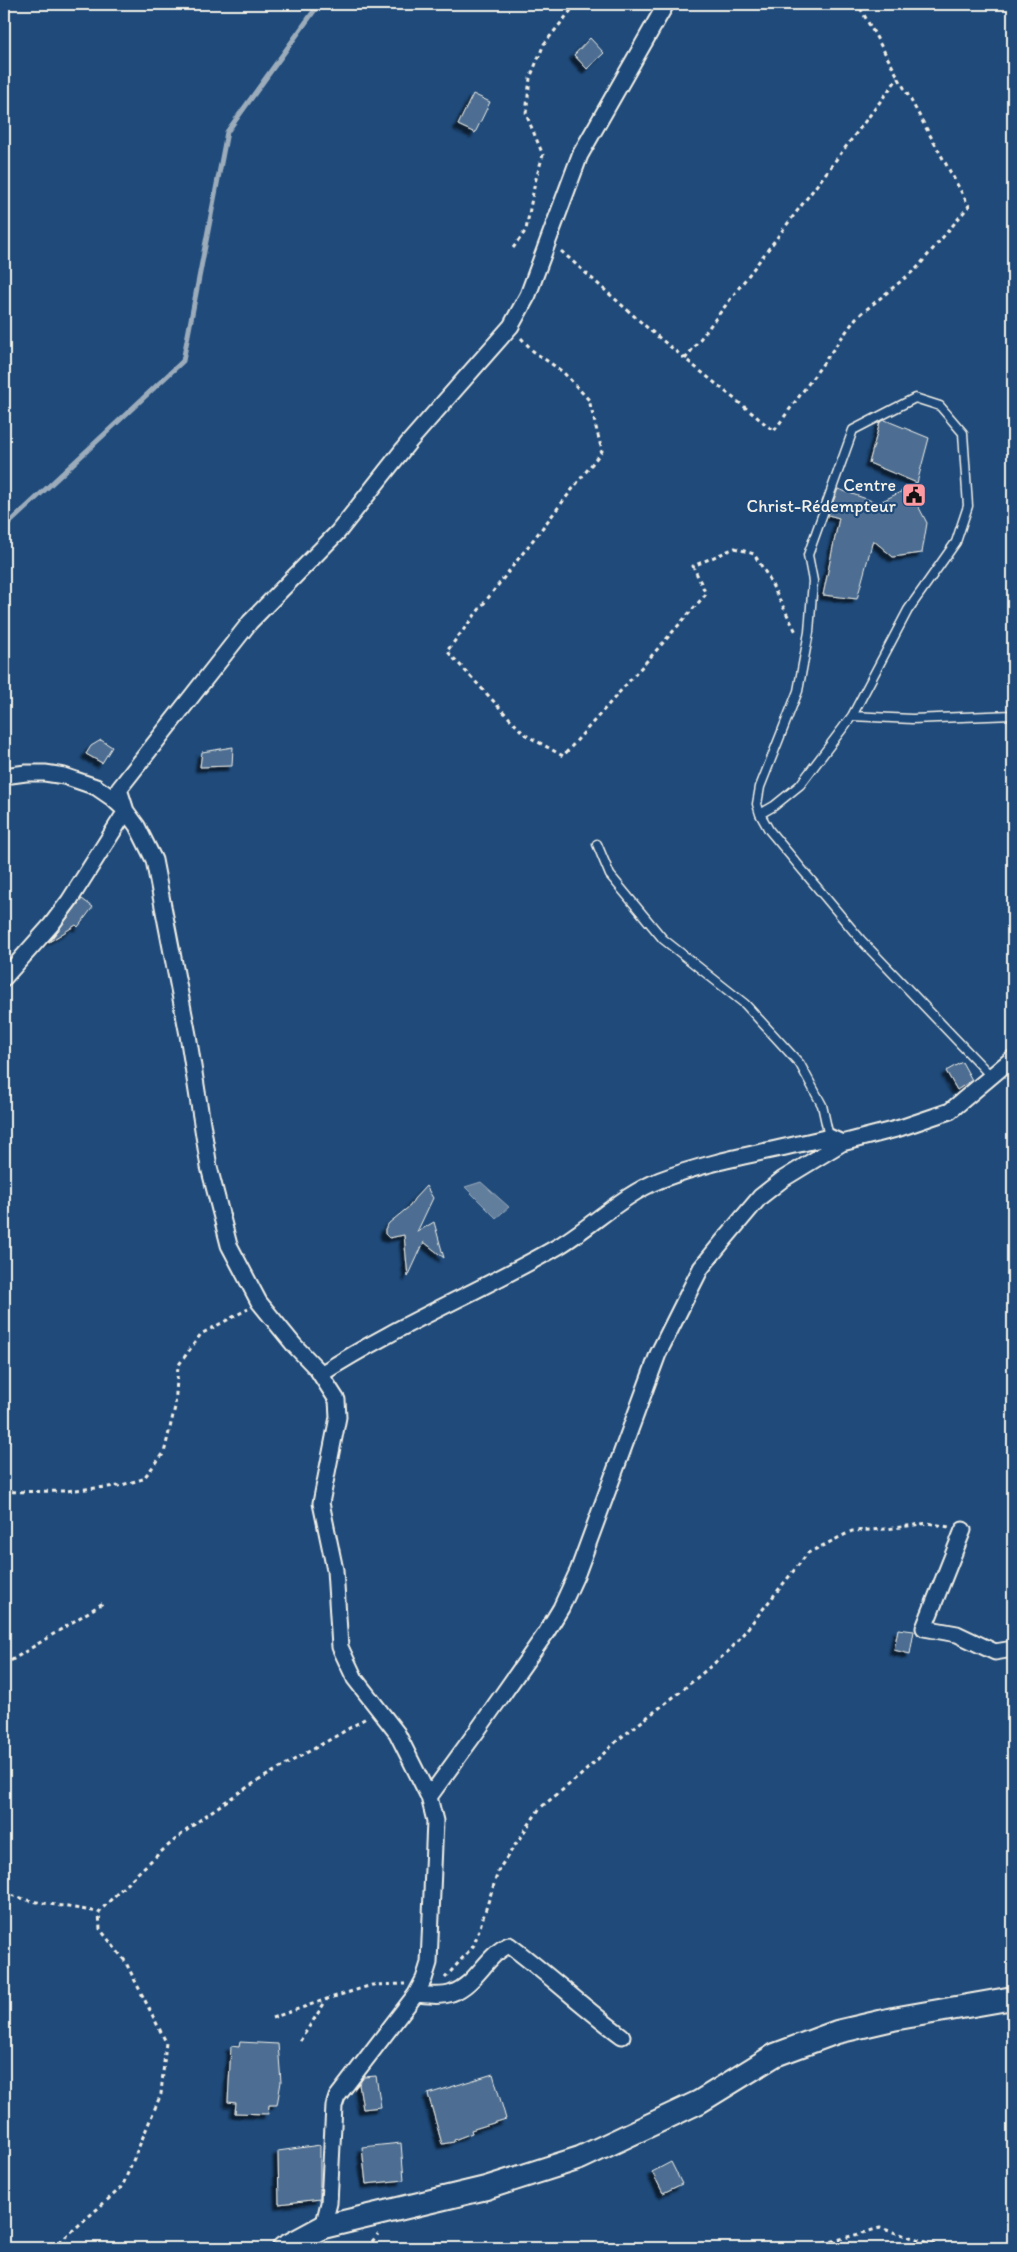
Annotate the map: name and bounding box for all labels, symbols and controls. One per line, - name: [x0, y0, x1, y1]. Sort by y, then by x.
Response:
- place label: Centre Christ-Rédempteur: [747, 474, 897, 517]
- public building icon: Centre Christ-Rédempteur: [901, 482, 927, 508]

